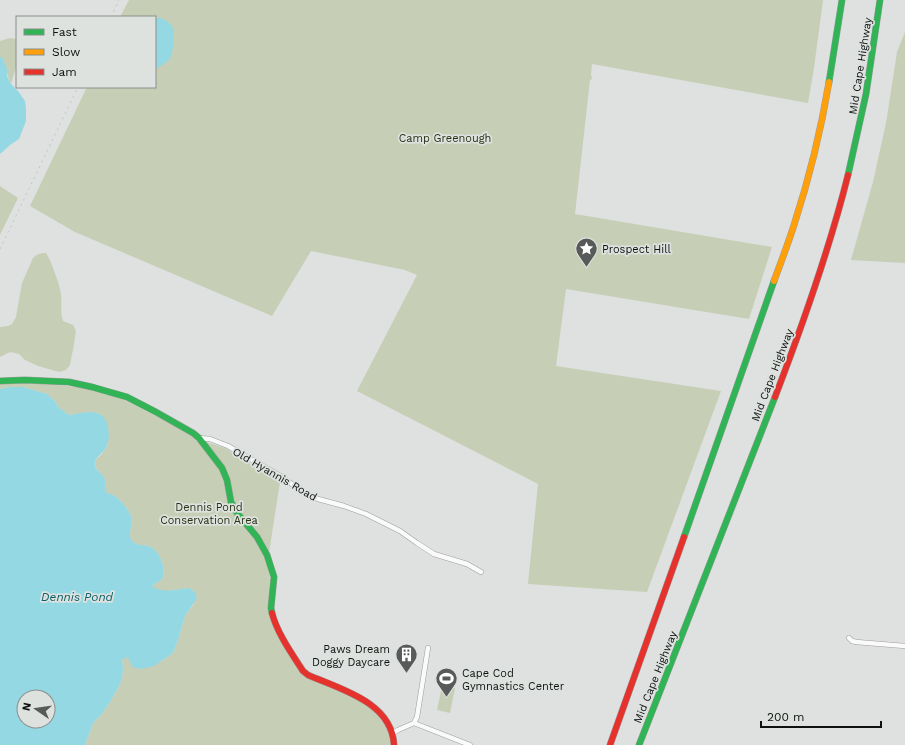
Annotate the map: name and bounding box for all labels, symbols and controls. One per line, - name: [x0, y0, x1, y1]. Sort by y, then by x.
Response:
- legend: [16, 16, 156, 88]
- street label: Mid Cape Highway: [846, 16, 875, 115]
- text: Fast: [52, 25, 77, 39]
- text: Slow: [52, 45, 80, 59]
- text: Jam: [52, 65, 77, 79]
- park label: Camp Greenough: [399, 132, 491, 145]
- place icon: Prospect Hill: [574, 236, 600, 269]
- place label: Prospect Hill: [602, 243, 672, 256]
- street label: Mid Cape Highway: [749, 327, 796, 423]
- street label: Old Hyannis Road: [230, 445, 319, 504]
- park label: Dennis Pond Conservation Area: [160, 501, 258, 527]
- water label: Dennis Pond: [41, 590, 114, 604]
- street label: Mid Cape Highway: [631, 629, 680, 725]
- building icon: Paws Dream Doggy Daycare: [393, 642, 419, 675]
- place label: Paws Dream Doggy Daycare: [312, 643, 390, 669]
- sports icon: Cape Cod Gymnastics Center: [433, 666, 459, 699]
- place label: Cape Cod Gymnastics Center: [462, 667, 565, 693]
- north arrow: [16, 689, 56, 729]
- text: N: [19, 701, 34, 712]
- scale bar: [761, 703, 881, 729]
- text: 200 m: [767, 710, 804, 724]

